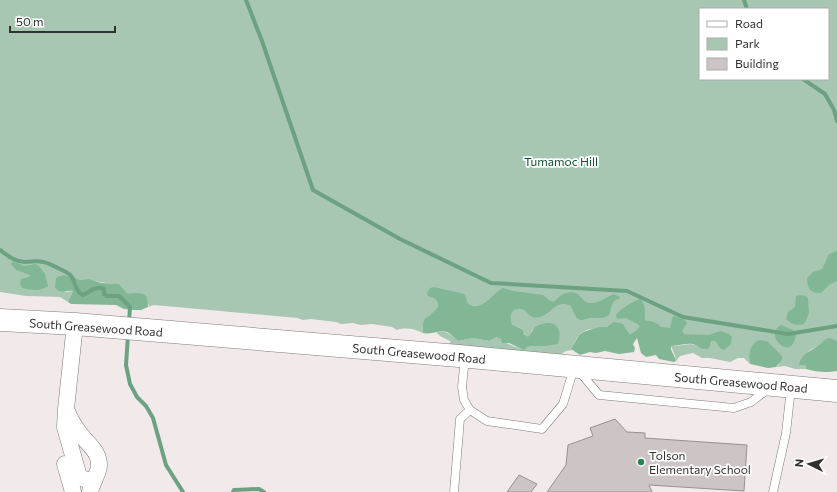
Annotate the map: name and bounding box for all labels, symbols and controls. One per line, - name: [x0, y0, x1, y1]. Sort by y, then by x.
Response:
- scale bar: [10, 8, 115, 34]
- legend: [699, 8, 829, 80]
- text: 50 m: [16, 14, 44, 28]
- text: Road: [735, 16, 763, 30]
- text: Park: [735, 36, 761, 50]
- text: Building: [735, 56, 779, 70]
- park label: Tumamoc Hill: [524, 154, 598, 168]
- street label: South Greasewood Road: [29, 315, 163, 339]
- street label: South Greasewood Road: [352, 340, 486, 366]
- street label: South Greasewood Road: [674, 369, 808, 395]
- north arrow: [789, 444, 829, 484]
- place label: Tolson Elementary School: [649, 448, 751, 476]
- marker: Tolson Elementary School: [636, 457, 646, 467]
- text: N: [792, 458, 805, 468]

